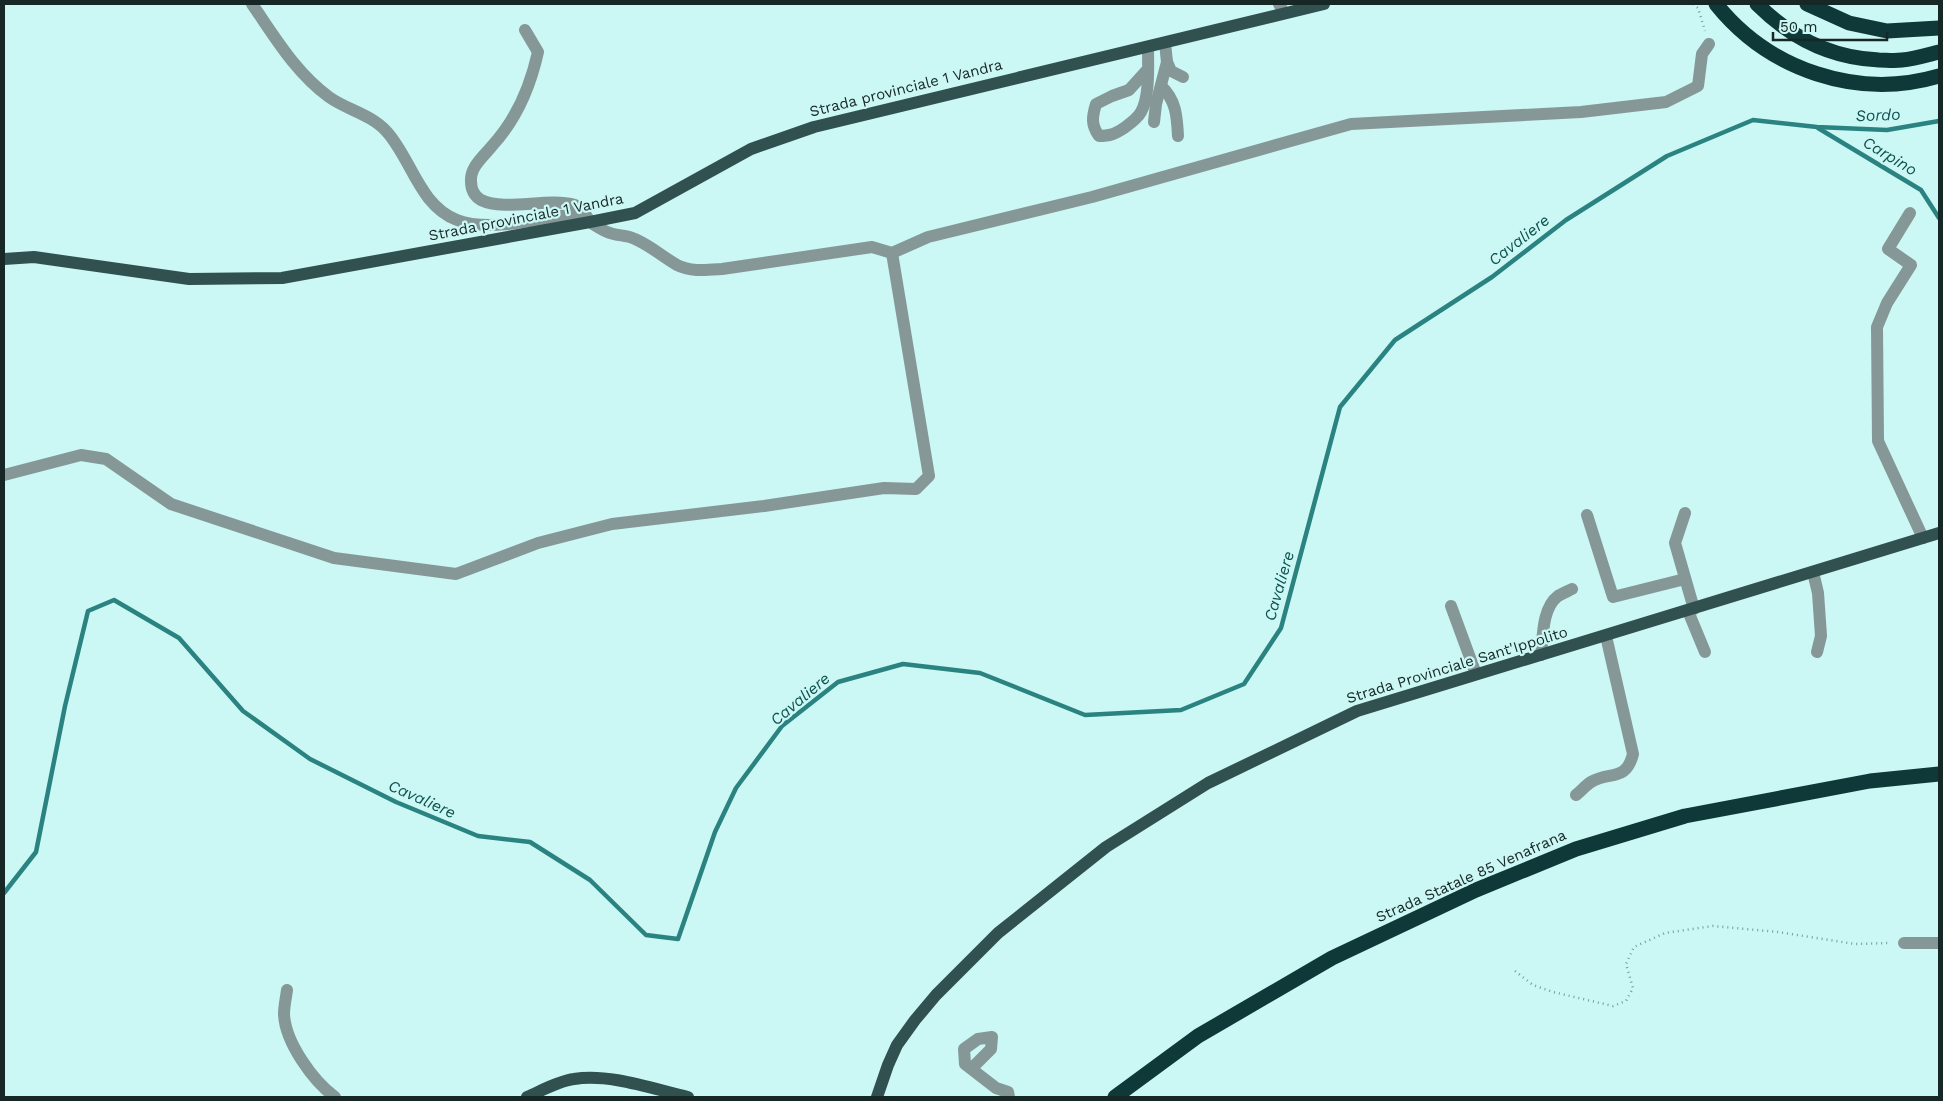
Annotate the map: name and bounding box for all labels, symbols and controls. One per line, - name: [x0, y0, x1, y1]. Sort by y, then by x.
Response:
- scale bar: [1773, 10, 1887, 42]
- text: 50 m: [1780, 18, 1817, 36]
- street label: Strada provinciale 1 Vandra: [808, 55, 1005, 121]
- water label: Sordo: [1855, 105, 1901, 125]
- water label: Carpino: [1859, 132, 1921, 180]
- street label: Strada provinciale 1 Vandra: [427, 189, 625, 245]
- water label: Cavaliere: [1485, 210, 1553, 270]
- water label: Cavaliere: [1260, 549, 1298, 623]
- street label: Strada Provinciale Sant'Ippolito: [1344, 623, 1570, 707]
- water label: Cavaliere: [766, 669, 834, 729]
- water label: Cavaliere: [385, 776, 459, 822]
- street label: Strada Statale 85 Venafrana: [1373, 826, 1569, 926]

